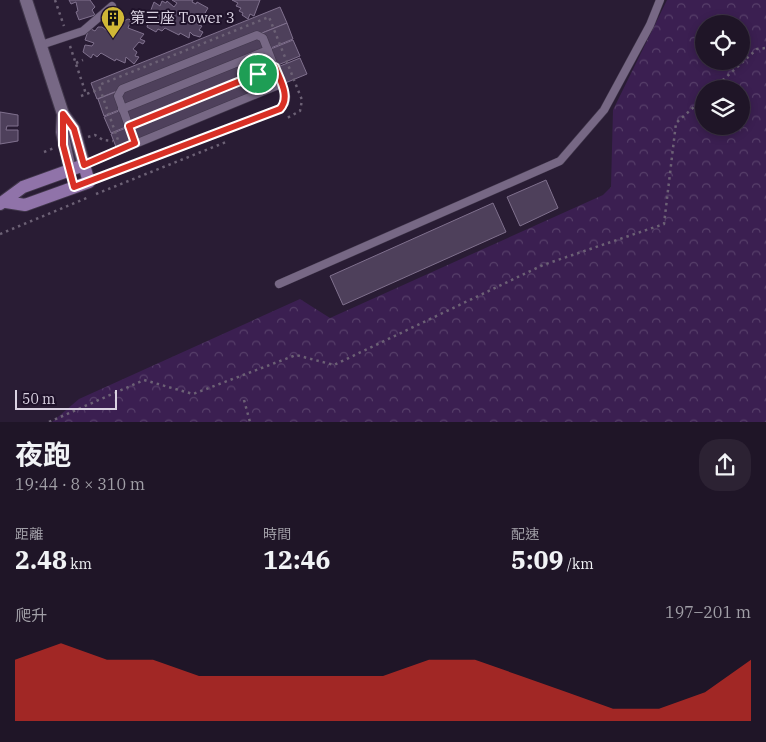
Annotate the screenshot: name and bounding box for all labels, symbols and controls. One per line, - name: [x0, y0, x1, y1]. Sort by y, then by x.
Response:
- building icon: 第三座 Tower 3: [100, 5, 126, 39]
- place label: 第三座 Tower 3: [130, 8, 235, 27]
- map controls: [695, 15, 750, 135]
- button: locate: [695, 15, 750, 70]
- pin: [237, 53, 279, 95]
- icon: arrive: [244, 60, 272, 88]
- button: layers: [695, 80, 750, 135]
- scale bar: [15, 387, 118, 410]
- text: 50 m: [22, 390, 55, 408]
- text: 夜跑: [15, 436, 71, 473]
- button: share: [699, 439, 751, 491]
- text: 19:44 · 8 × 310 m: [15, 474, 145, 494]
- text: 距離: [15, 525, 43, 543]
- text: 時間: [263, 525, 291, 543]
- text: 配速: [511, 525, 539, 543]
- text: 2.48: [15, 543, 67, 576]
- text: 12:46: [263, 543, 331, 576]
- text: 5:09: [511, 543, 564, 576]
- text: km: [67, 555, 92, 573]
- text: /km: [564, 555, 593, 573]
- text: 197–201 m: [665, 602, 751, 622]
- text: 爬升: [15, 605, 47, 625]

